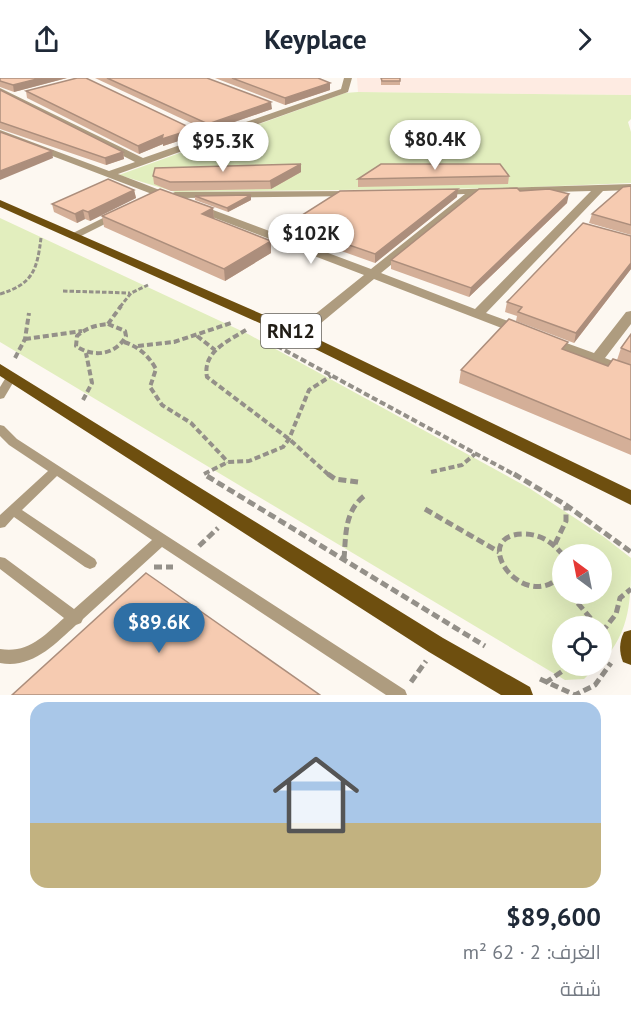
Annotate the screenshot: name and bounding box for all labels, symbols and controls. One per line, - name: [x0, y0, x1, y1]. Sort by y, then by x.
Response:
- text: Keyplace: [264, 22, 367, 56]
- icon: share: [30, 23, 63, 56]
- icon: forward: [568, 23, 601, 56]
- pin: $80.4K: [386, 120, 484, 171]
- pin: $95.3K: [174, 122, 272, 173]
- text: $80.4K: [404, 126, 466, 152]
- text: $95.3K: [192, 128, 254, 154]
- pin: $102K: [269, 214, 353, 265]
- text: $102K: [282, 220, 340, 246]
- road number: RN12: [261, 314, 321, 348]
- north arrow: [552, 544, 612, 604]
- map controls: [552, 544, 612, 676]
- pin: $89.6K: [110, 603, 208, 654]
- text: $89.6K: [128, 609, 190, 635]
- button: locate: [552, 616, 612, 676]
- icon: home: [262, 741, 370, 849]
- text: $89,600: [506, 900, 601, 933]
- text: الغرف: 2 · 62 m²: [463, 939, 601, 965]
- text: شقة: [560, 976, 601, 1002]

